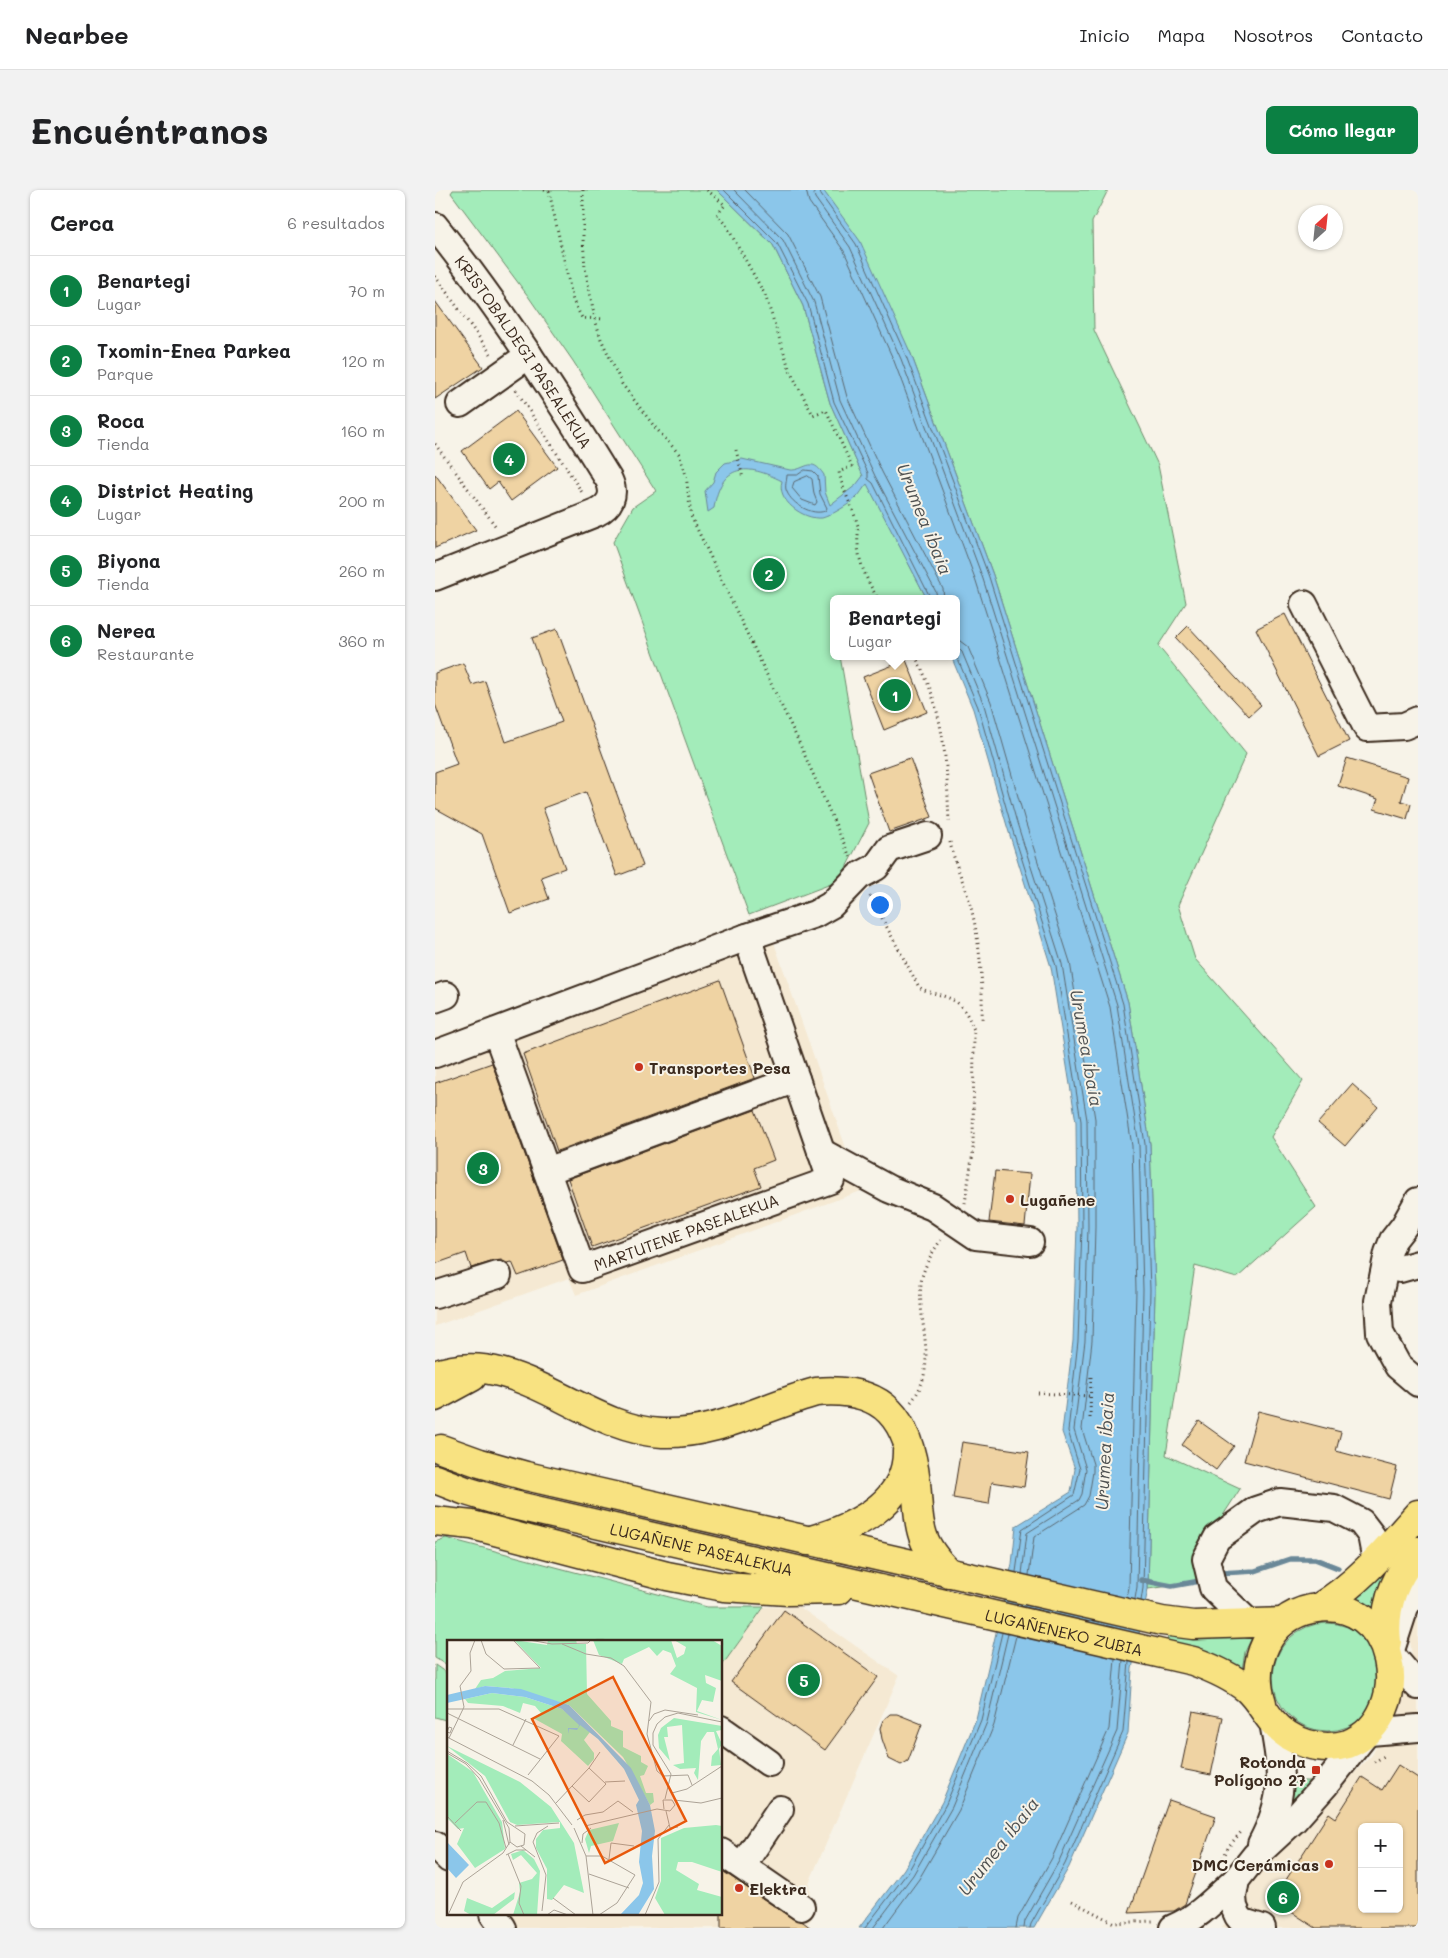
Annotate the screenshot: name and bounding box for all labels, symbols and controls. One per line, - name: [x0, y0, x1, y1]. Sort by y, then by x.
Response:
- text: Nearbee: [25, 19, 129, 50]
- text: Inicio: [1079, 23, 1130, 47]
- text: Mapa: [1158, 23, 1205, 47]
- text: Nosotros: [1233, 23, 1313, 47]
- text: Contacto: [1341, 23, 1423, 47]
- button: Cómo llegar: [1266, 106, 1418, 154]
- text: Encuéntranos: [30, 107, 269, 153]
- north arrow: [1298, 205, 1343, 250]
- text: Cerca: [50, 209, 115, 236]
- text: 6 resultados: [287, 212, 385, 233]
- street label: KRISTOBALDEGI PASEALEKUA: [451, 251, 597, 452]
- text: Benartegi: [97, 268, 191, 293]
- text: 1: [62, 280, 70, 301]
- text: 70 m: [348, 280, 385, 301]
- text: Lugar: [97, 293, 141, 314]
- text: Txomin-Enea Parkea: [97, 338, 291, 363]
- text: 2: [62, 350, 70, 371]
- text: 120 m: [341, 350, 385, 371]
- text: Parque: [97, 363, 154, 384]
- text: Roca: [97, 408, 145, 433]
- text: 3: [61, 420, 71, 441]
- text: 160 m: [340, 420, 385, 441]
- text: Tienda: [97, 433, 150, 454]
- pin: 4: [493, 440, 525, 478]
- water label: Urumea ibaia: [892, 460, 958, 578]
- text: District Heating: [97, 478, 253, 503]
- text: 4: [61, 490, 71, 511]
- text: 200 m: [338, 490, 385, 511]
- text: Lugar: [97, 503, 141, 524]
- text: Biyona: [97, 548, 161, 573]
- pin: 2: [753, 555, 785, 593]
- text: 5: [61, 560, 71, 581]
- text: 260 m: [339, 560, 385, 581]
- text: Tienda: [97, 573, 150, 594]
- popup: [830, 595, 960, 660]
- text: Benartegi: [848, 605, 942, 630]
- text: Nerea: [97, 618, 156, 643]
- text: 6: [61, 630, 71, 651]
- text: 360 m: [338, 630, 385, 651]
- text: Lugar: [848, 630, 892, 651]
- text: Restaurante: [97, 643, 195, 664]
- pin: 1: [879, 676, 911, 714]
- your location: [867, 892, 893, 918]
- water label: Urumea ibaia: [1065, 988, 1109, 1108]
- place label: Transportes Pesa: [649, 1057, 791, 1078]
- marker: Transportes Pesa: [633, 1061, 645, 1073]
- pin: 3: [467, 1149, 499, 1187]
- street label: MARTUTENE PASEALEKUA: [590, 1189, 782, 1275]
- place label: Lugañene: [1020, 1189, 1095, 1210]
- marker: Lugañene: [1004, 1193, 1016, 1205]
- water label: Urumea ibaia: [1089, 1391, 1119, 1511]
- street label: LUGAÑENE PASEALEKUA: [608, 1517, 795, 1579]
- street label: LUGAÑENEKO ZUBIA: [984, 1603, 1145, 1660]
- inset map: [447, 1640, 723, 1916]
- pin: 5: [788, 1661, 820, 1699]
- place label: Rotonda Polígono 27: [1214, 1751, 1306, 1790]
- marker: Rotonda Polígono 27: [1310, 1764, 1322, 1776]
- water label: Urumea ibaia: [952, 1792, 1044, 1900]
- map controls: [1358, 1823, 1403, 1913]
- button: +: [1358, 1823, 1403, 1868]
- place label: DMC Cerámicas: [1192, 1854, 1319, 1875]
- marker: DMC Cerámicas: [1323, 1858, 1335, 1870]
- button: −: [1358, 1868, 1403, 1913]
- place label: Elektra: [749, 1878, 807, 1899]
- pin: 6: [1267, 1878, 1299, 1916]
- marker: Elektra: [733, 1882, 745, 1894]

